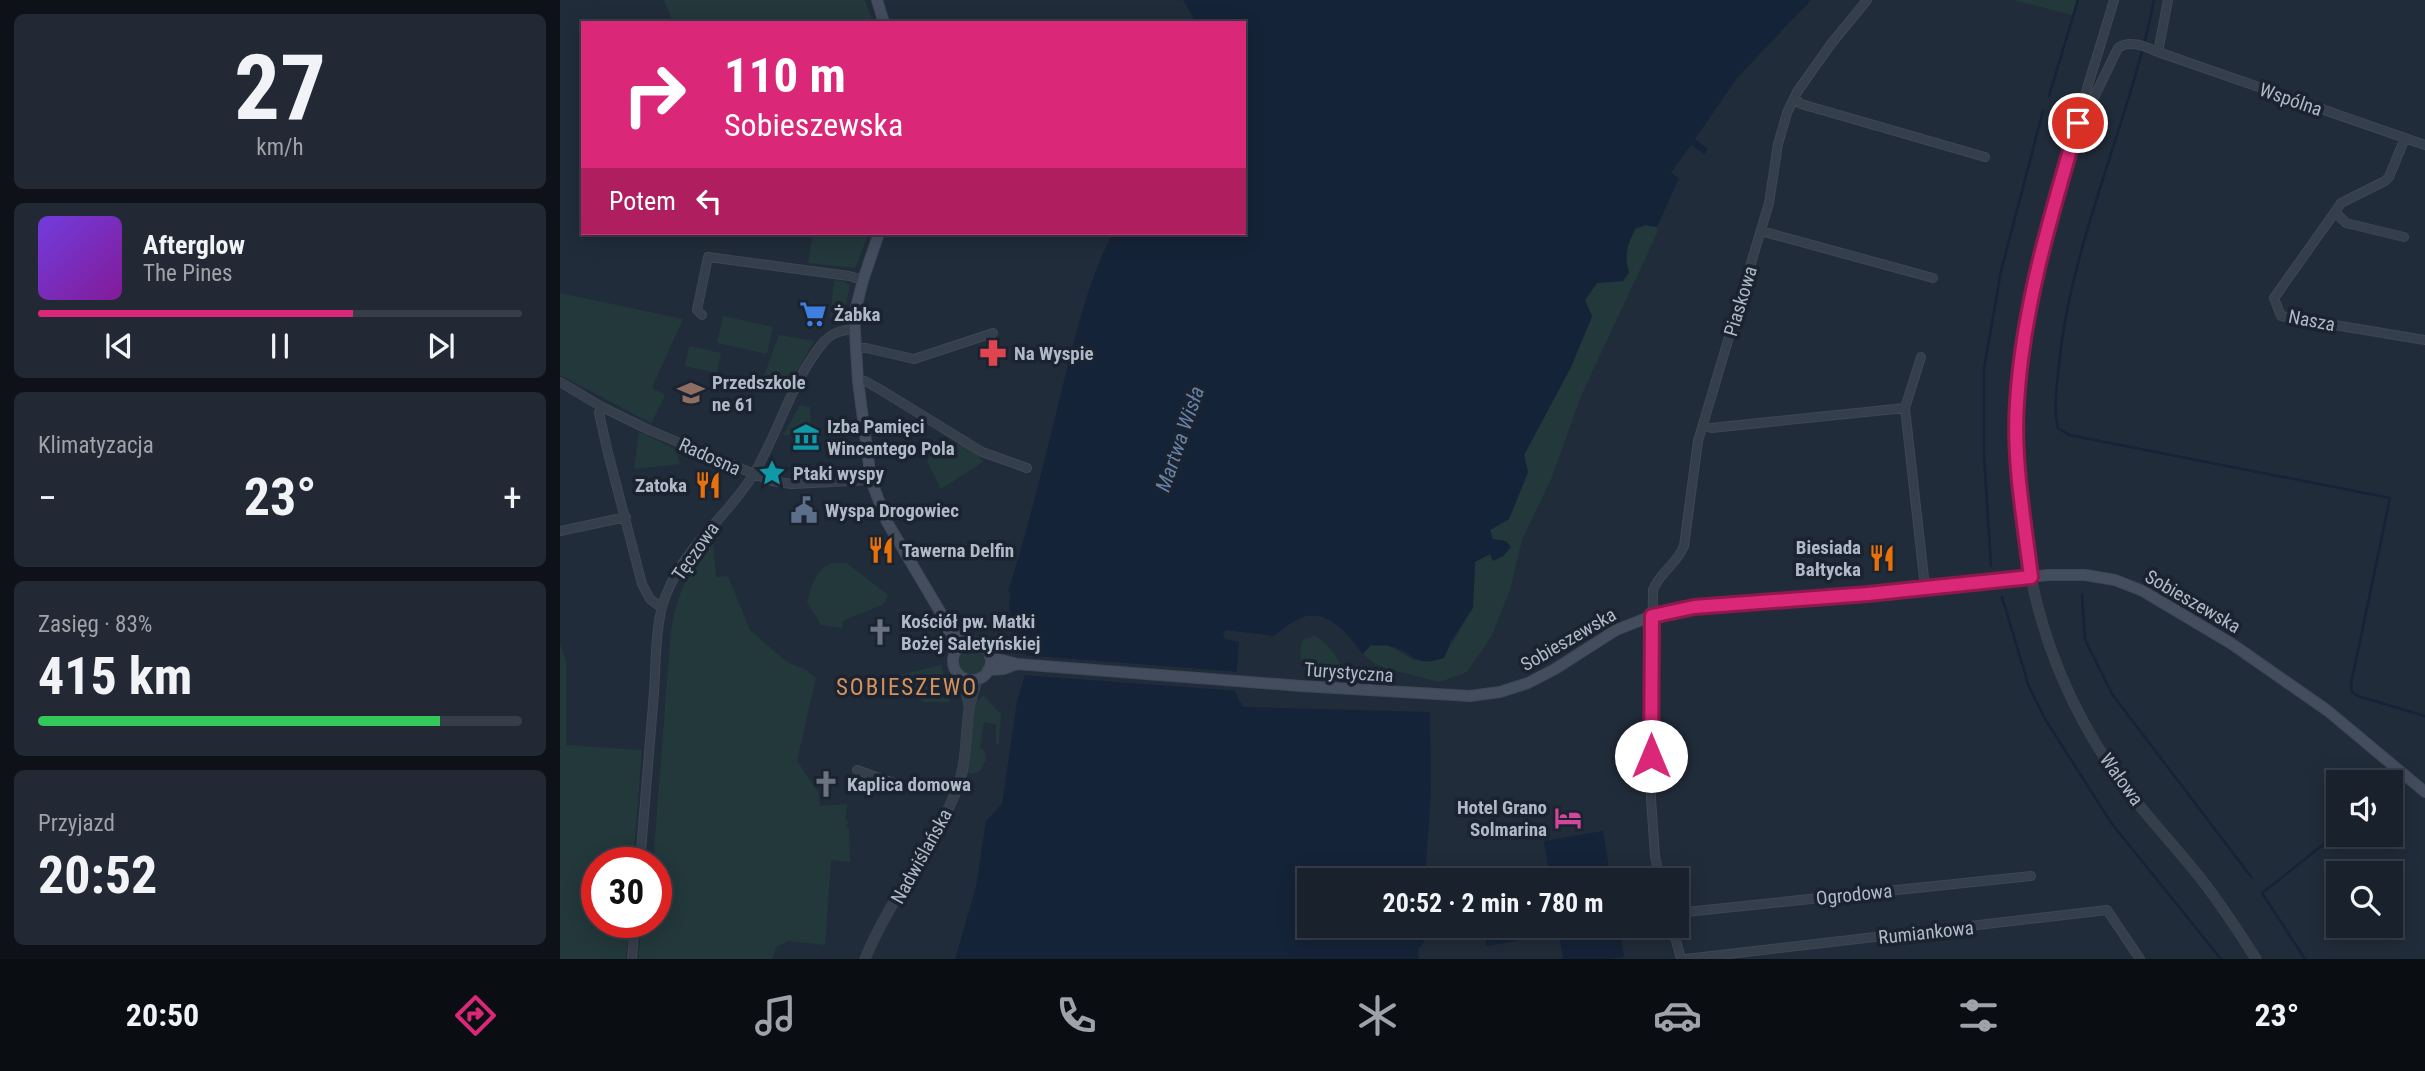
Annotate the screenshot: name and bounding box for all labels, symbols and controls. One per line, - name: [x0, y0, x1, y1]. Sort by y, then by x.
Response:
- text: 27: [234, 35, 326, 141]
- text: 110 m: [724, 47, 846, 104]
- icon: right: [609, 49, 700, 140]
- street label: Wspólna: [2256, 78, 2325, 121]
- pin: [2048, 93, 2108, 153]
- icon: arrive: [2059, 104, 2097, 142]
- text: Sobieszewska: [724, 106, 903, 144]
- text: km/h: [256, 134, 304, 161]
- icon: left: [690, 182, 728, 220]
- text: Potem: [609, 186, 676, 216]
- text: Afterglow: [143, 230, 245, 260]
- text: The Pines: [143, 260, 233, 287]
- street label: Piaskowa: [1719, 263, 1762, 339]
- supermarket icon: Żabka: [798, 299, 828, 329]
- place label: Żabka: [834, 303, 881, 326]
- street label: Nasza: [2287, 305, 2337, 336]
- icon: previous: [100, 327, 138, 365]
- icon: pause: [261, 327, 299, 365]
- icon: next: [422, 327, 460, 365]
- pharmacy icon: Na Wyspie: [978, 338, 1008, 368]
- place label: Na Wyspie: [1014, 342, 1094, 365]
- place label: Przedszkole ne 61: [712, 371, 806, 416]
- school or university icon: Przedszkole ne 61: [676, 378, 706, 408]
- water label: Martwa Wisła: [1151, 383, 1209, 495]
- place label: Izba Pamięci Wincentego Pola: [827, 415, 955, 460]
- museum icon: Izba Pamięci Wincentego Pola: [791, 422, 821, 452]
- text: Klimatyzacja: [38, 432, 154, 459]
- street label: Radosna: [675, 433, 744, 480]
- place icon: Ptaki wyspy: [757, 458, 787, 488]
- place label: Ptaki wyspy: [793, 462, 884, 485]
- text: 23°: [244, 467, 316, 528]
- restaurant icon: Zatoka: [693, 470, 723, 500]
- place label: Zatoka: [635, 474, 687, 497]
- text: −: [38, 476, 57, 520]
- text: +: [503, 476, 522, 520]
- public building icon: Wyspa Drogowiec: [789, 495, 819, 525]
- place label: Wyspa Drogowiec: [825, 499, 959, 522]
- street label: Tęczowa: [667, 518, 724, 585]
- restaurant icon: Tawerna Delfin: [866, 535, 896, 565]
- place label: Biesiada Bałtycka: [1795, 536, 1861, 581]
- place label: Tawerna Delfin: [902, 539, 1014, 562]
- restaurant icon: Biesiada Bałtycka: [1867, 543, 1897, 573]
- street label: Sobieszewska: [2141, 565, 2245, 638]
- street label: Sobieszewska: [1516, 603, 1620, 676]
- place label: Kościół pw. Matki Bożej Saletyńskiej: [901, 610, 1041, 655]
- text: Zasięg · 83%: [38, 611, 152, 638]
- church icon: Kościół pw. Matki Bożej Saletyńskiej: [865, 617, 895, 647]
- text: 415 km: [38, 646, 192, 707]
- street label: Turystyczna: [1303, 658, 1394, 687]
- district label: SOBIESZEWO: [836, 674, 978, 701]
- position arrow: [1614, 719, 1688, 793]
- street label: Wałowa: [2095, 749, 2148, 810]
- church icon: Kaplica domowa: [811, 769, 841, 799]
- map controls: [2326, 770, 2403, 938]
- button: sound: [2326, 770, 2403, 847]
- place label: Kaplica domowa: [847, 773, 971, 796]
- place label: Hotel Grano Solmarina: [1457, 796, 1547, 841]
- hotel icon: Hotel Grano Solmarina: [1553, 803, 1583, 833]
- street label: Nadwiślańska: [886, 805, 957, 908]
- text: Przyjazd: [38, 810, 115, 837]
- text: 20:52: [38, 845, 157, 906]
- speed limit sign: 30: [581, 847, 672, 938]
- button: search: [2326, 861, 2403, 938]
- street label: Ogrodowa: [1815, 879, 1893, 910]
- text: 20:52 · 2 min · 780 m: [1383, 888, 1603, 918]
- street label: Rumiankowa: [1877, 916, 1975, 949]
- icon: directions: [451, 991, 500, 1040]
- icon: music: [751, 991, 800, 1040]
- icon: phone: [1052, 991, 1101, 1040]
- icon: climate: [1353, 991, 1402, 1040]
- icon: car: [1653, 991, 1702, 1040]
- icon: filters: [1954, 991, 2003, 1040]
- text: 20:50: [126, 996, 199, 1034]
- text: 23°: [2254, 996, 2299, 1034]

